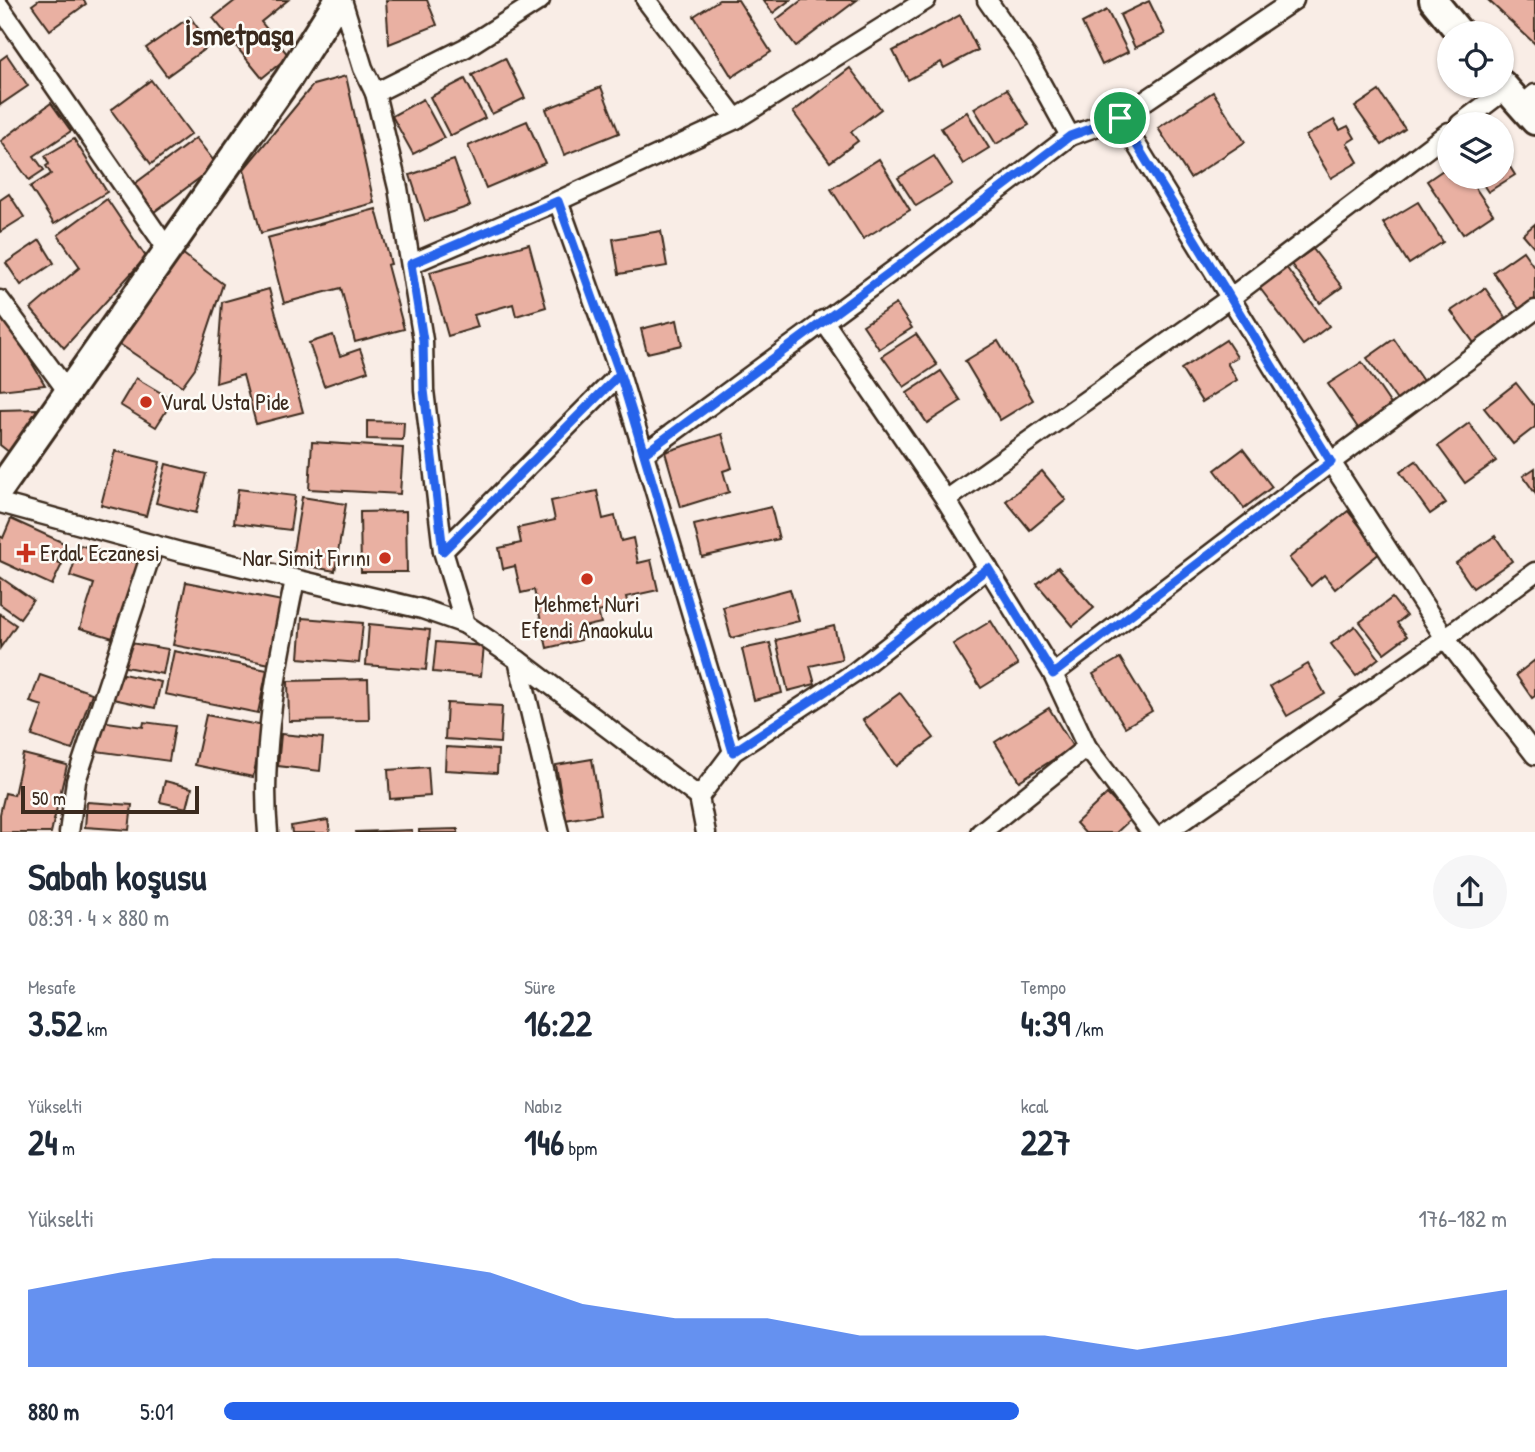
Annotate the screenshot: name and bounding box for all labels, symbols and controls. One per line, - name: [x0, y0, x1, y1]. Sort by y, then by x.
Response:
- district label: İsmetpaşa: [184, 14, 294, 55]
- map controls: [1437, 21, 1514, 189]
- button: locate: [1437, 21, 1514, 98]
- pin: [1090, 88, 1150, 148]
- icon: arrive: [1101, 99, 1139, 137]
- button: layers: [1437, 112, 1514, 189]
- place label: Vural Usta Pide: [160, 386, 289, 417]
- marker: Vural Usta Pide: [138, 394, 154, 410]
- place label: Erdal Eczanesi: [40, 537, 160, 568]
- place label: Nar Simit Fırını: [243, 542, 371, 573]
- marker: Erdal Eczanesi: [18, 545, 34, 561]
- marker: Nar Simit Fırını: [377, 550, 393, 566]
- marker: Mehmet Nuri Efendi Anaokulu: [579, 571, 595, 587]
- place label: Mehmet Nuri Efendi Anaokulu: [521, 588, 653, 645]
- scale bar: [21, 783, 200, 815]
- text: 50 m: [32, 785, 66, 811]
- text: Sabah koşusu: [28, 850, 206, 902]
- button: share: [1433, 855, 1507, 929]
- text: 08:39 · 4 × 880 m: [28, 902, 169, 933]
- text: Mesafe: [28, 974, 76, 1000]
- text: Süre: [524, 974, 556, 1000]
- text: Tempo: [1021, 974, 1066, 1000]
- text: 3.52: [28, 1000, 82, 1047]
- text: 16:22: [524, 1000, 592, 1047]
- text: 4:39: [1021, 1000, 1070, 1047]
- text: km: [82, 1016, 108, 1042]
- text: /km: [1070, 1016, 1104, 1042]
- text: Yükselti: [28, 1093, 83, 1119]
- text: Nabız: [524, 1093, 562, 1119]
- text: kcal: [1021, 1093, 1048, 1119]
- text: 24: [28, 1119, 58, 1166]
- text: 146: [524, 1119, 564, 1166]
- text: 227: [1021, 1119, 1071, 1166]
- text: m: [58, 1135, 75, 1161]
- text: bpm: [564, 1135, 597, 1161]
- text: Yükselti: [28, 1203, 94, 1234]
- text: 176–182 m: [1418, 1203, 1507, 1234]
- text: 880 m: [28, 1396, 79, 1427]
- text: 5:01: [140, 1396, 174, 1427]

